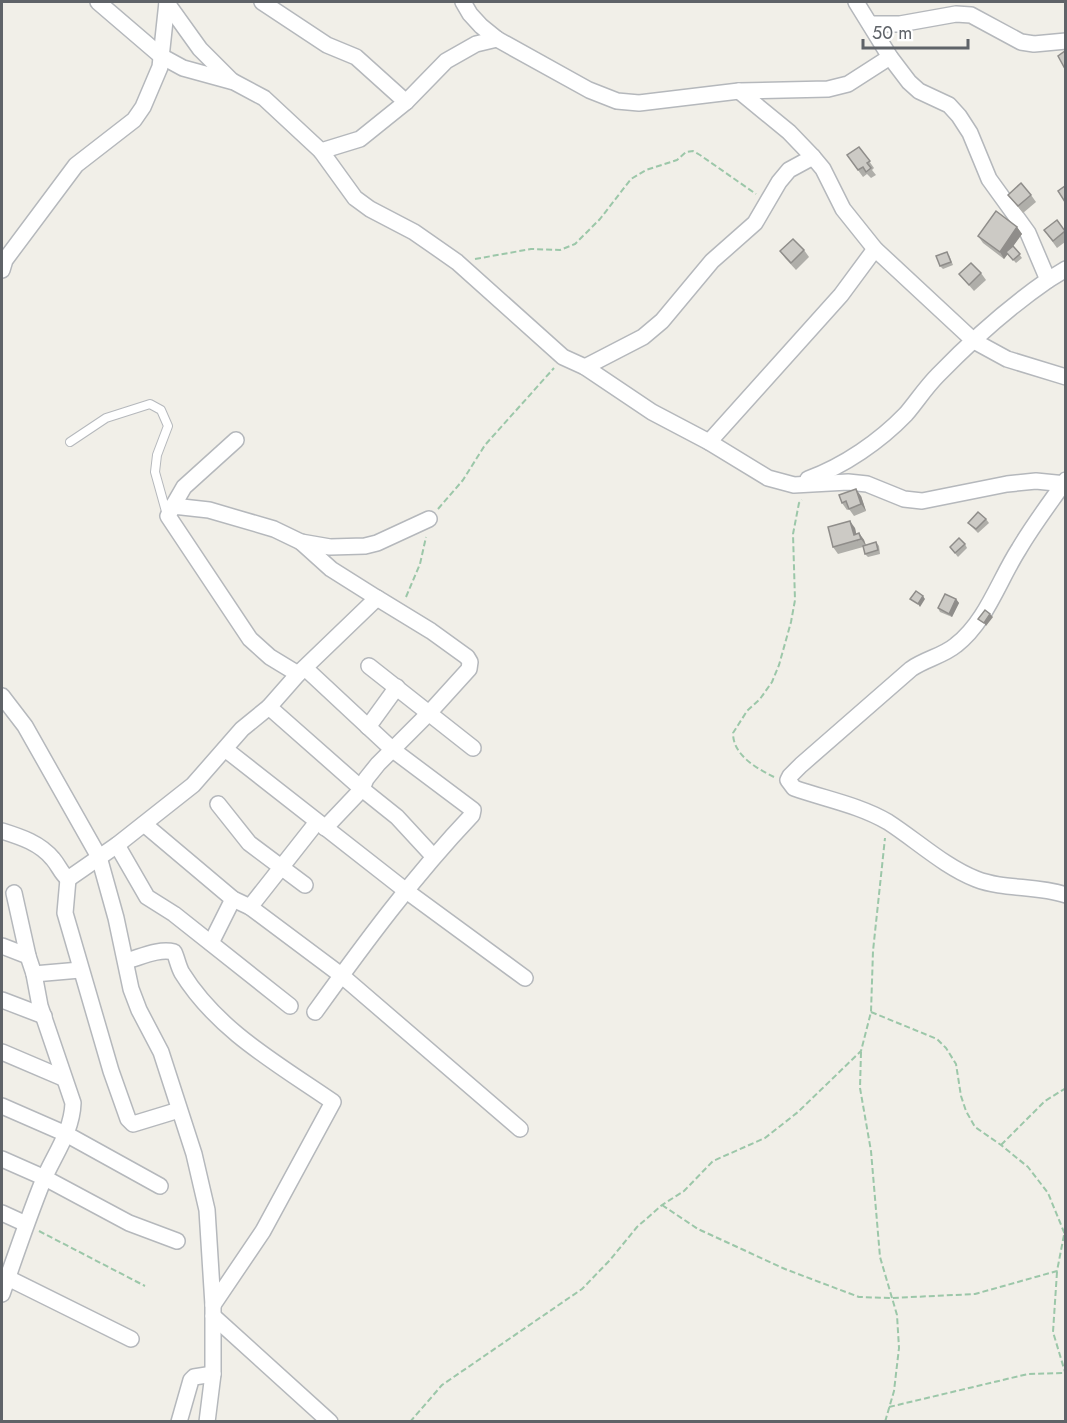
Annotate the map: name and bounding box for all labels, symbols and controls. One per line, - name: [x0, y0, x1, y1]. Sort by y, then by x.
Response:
- scale bar: [863, 12, 968, 50]
- text: 50 m: [872, 20, 912, 46]

